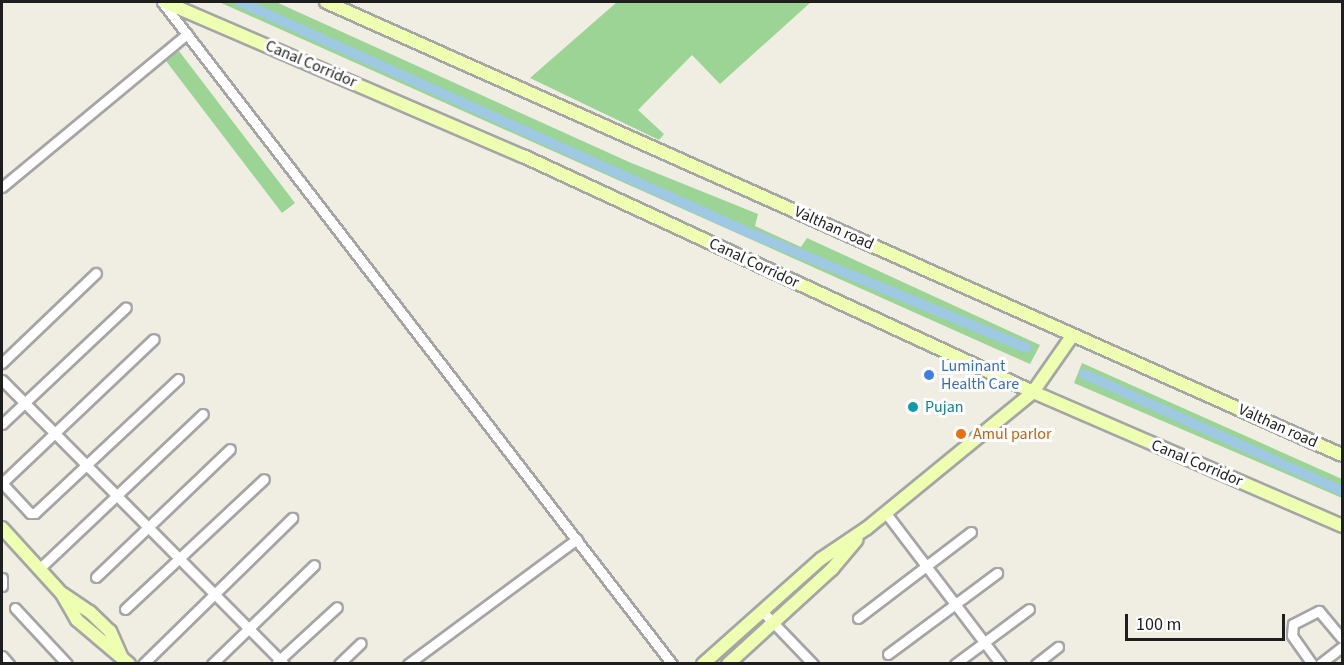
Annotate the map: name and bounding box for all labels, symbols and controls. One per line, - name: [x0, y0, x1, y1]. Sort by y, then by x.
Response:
- street label: Canal Corridor: [262, 36, 360, 92]
- street label: Valthan road: [791, 202, 877, 254]
- street label: Canal Corridor: [706, 234, 802, 292]
- place label: Luminant Health Care: [941, 356, 1019, 394]
- marker: Luminant Health Care: [922, 368, 936, 382]
- place label: Pujan: [925, 397, 964, 417]
- marker: Pujan: [906, 400, 920, 414]
- street label: Valthan road: [1235, 400, 1321, 452]
- place label: Amul parlor: [973, 424, 1052, 444]
- marker: Amul parlor: [954, 427, 968, 441]
- street label: Canal Corridor: [1148, 435, 1246, 491]
- scale bar: [1128, 602, 1288, 640]
- text: 100 m: [1136, 612, 1181, 637]

